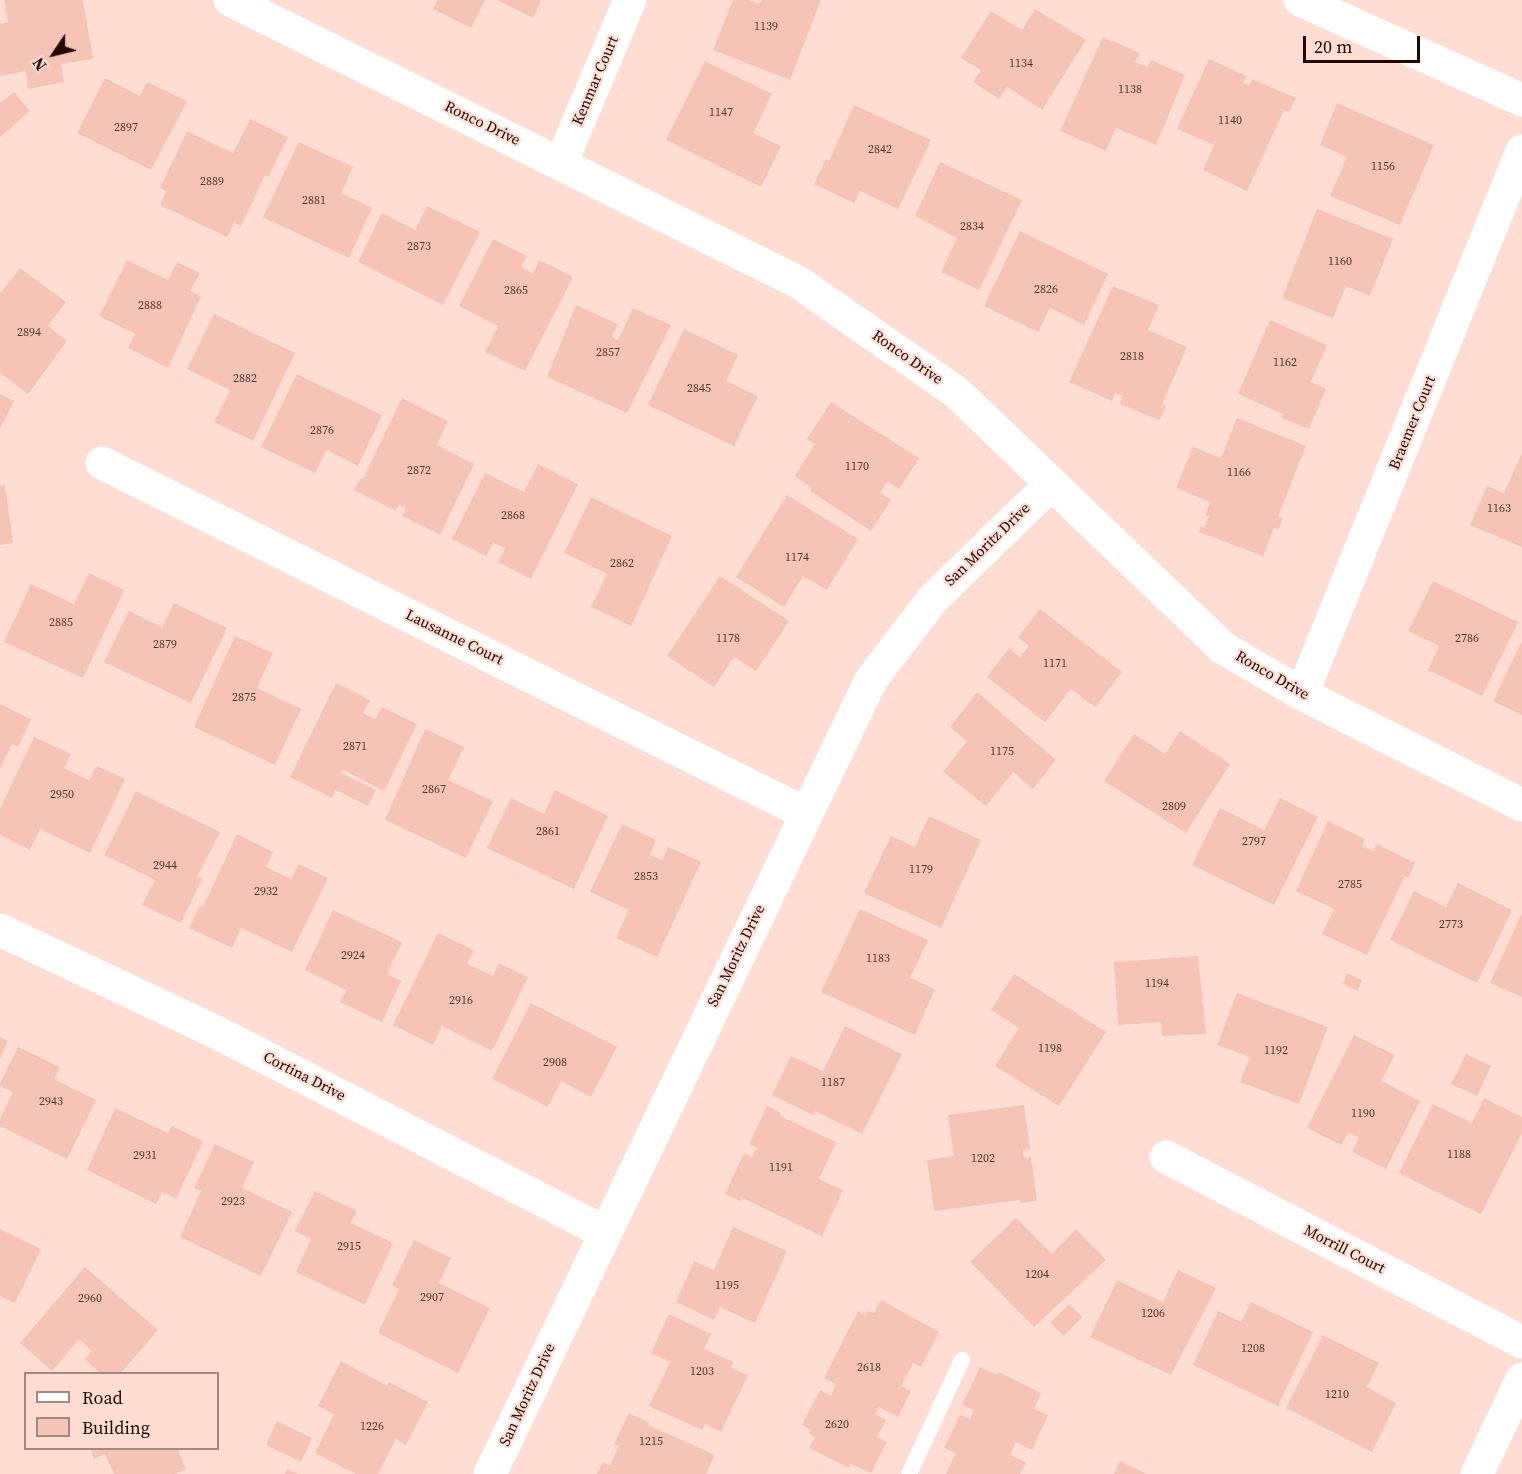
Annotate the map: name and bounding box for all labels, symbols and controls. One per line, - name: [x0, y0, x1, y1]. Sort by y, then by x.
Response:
- house number: 1139: [754, 20, 778, 34]
- north arrow: [24, 24, 84, 84]
- scale bar: [1306, 24, 1423, 62]
- street label: Kenmar Court: [569, 34, 623, 128]
- text: 20 m: [1314, 34, 1352, 59]
- text: N: [27, 53, 52, 75]
- house number: 1134: [1009, 57, 1033, 71]
- house number: 1138: [1118, 83, 1142, 97]
- street label: Ronco Drive: [441, 98, 523, 150]
- house number: 1147: [709, 106, 733, 120]
- house number: 1140: [1218, 114, 1242, 128]
- house number: 2897: [114, 121, 138, 135]
- house number: 2842: [868, 143, 892, 157]
- house number: 1156: [1371, 160, 1395, 174]
- house number: 2889: [200, 175, 224, 189]
- house number: 2881: [302, 194, 326, 208]
- house number: 2834: [960, 220, 984, 234]
- house number: 2873: [407, 240, 431, 254]
- house number: 1160: [1328, 255, 1352, 269]
- house number: 2826: [1034, 283, 1058, 297]
- house number: 2865: [504, 284, 528, 298]
- house number: 2888: [138, 299, 162, 313]
- house number: 2894: [17, 326, 41, 340]
- street label: Ronco Drive: [868, 327, 946, 389]
- house number: 2857: [596, 346, 620, 360]
- house number: 2818: [1120, 350, 1144, 364]
- house number: 1162: [1273, 356, 1297, 370]
- house number: 2882: [233, 372, 257, 386]
- street label: Braemer Court: [1386, 373, 1440, 473]
- house number: 2845: [687, 382, 711, 396]
- house number: 2876: [310, 424, 334, 438]
- house number: 1170: [845, 460, 869, 474]
- house number: 2872: [407, 464, 431, 478]
- house number: 1166: [1227, 466, 1251, 480]
- street label: San Moritz Drive: [942, 500, 1034, 590]
- house number: 1163: [1487, 502, 1511, 516]
- house number: 2868: [501, 509, 525, 523]
- house number: 1174: [785, 551, 809, 565]
- house number: 2862: [610, 557, 634, 571]
- street label: Lausanne Court: [402, 607, 506, 669]
- house number: 2885: [49, 616, 73, 630]
- house number: 1178: [716, 632, 740, 646]
- house number: 2786: [1455, 632, 1479, 646]
- house number: 2879: [153, 638, 177, 652]
- street label: Ronco Drive: [1232, 648, 1312, 704]
- house number: 1171: [1043, 657, 1067, 671]
- house number: 2875: [232, 691, 256, 705]
- house number: 2871: [343, 740, 367, 754]
- house number: 1175: [990, 745, 1014, 759]
- house number: 2867: [422, 783, 446, 797]
- house number: 2950: [50, 788, 74, 802]
- house number: 2809: [1162, 800, 1186, 814]
- house number: 2861: [536, 825, 560, 839]
- house number: 2797: [1242, 835, 1266, 849]
- house number: 2944: [153, 859, 177, 873]
- house number: 1179: [909, 863, 933, 877]
- house number: 2853: [634, 870, 658, 884]
- house number: 2785: [1338, 878, 1362, 892]
- house number: 2932: [254, 885, 278, 899]
- street label: San Moritz Drive: [704, 902, 770, 1010]
- house number: 2773: [1439, 918, 1463, 932]
- house number: 2924: [341, 949, 365, 963]
- house number: 1183: [866, 952, 890, 966]
- house number: 1194: [1145, 977, 1169, 991]
- house number: 2916: [449, 994, 473, 1008]
- house number: 1198: [1038, 1042, 1062, 1056]
- house number: 1192: [1264, 1044, 1288, 1058]
- street label: Cortina Drive: [260, 1049, 348, 1105]
- house number: 2908: [543, 1056, 567, 1070]
- house number: 1187: [821, 1076, 845, 1090]
- house number: 2943: [39, 1095, 63, 1109]
- house number: 1190: [1351, 1107, 1375, 1121]
- house number: 1188: [1447, 1148, 1471, 1162]
- house number: 2931: [133, 1149, 157, 1163]
- house number: 1202: [971, 1152, 995, 1166]
- house number: 1191: [769, 1161, 793, 1175]
- house number: 2923: [221, 1195, 245, 1209]
- street label: Morrill Court: [1300, 1222, 1388, 1278]
- house number: 2915: [337, 1240, 361, 1254]
- house number: 1204: [1025, 1268, 1049, 1282]
- house number: 1195: [715, 1279, 739, 1293]
- house number: 2907: [420, 1291, 444, 1305]
- house number: 2960: [78, 1292, 102, 1306]
- house number: 1206: [1141, 1307, 1165, 1321]
- street label: San Moritz Drive: [496, 1341, 560, 1449]
- house number: 1208: [1241, 1342, 1265, 1356]
- house number: 2618: [857, 1361, 881, 1375]
- house number: 1203: [690, 1365, 714, 1379]
- legend: [24, 1372, 219, 1450]
- text: Road: [82, 1385, 123, 1410]
- house number: 1210: [1325, 1388, 1349, 1402]
- text: Building: [82, 1415, 150, 1440]
- house number: 2620: [825, 1418, 849, 1432]
- house number: 1226: [360, 1420, 384, 1434]
- house number: 1215: [639, 1435, 663, 1449]

